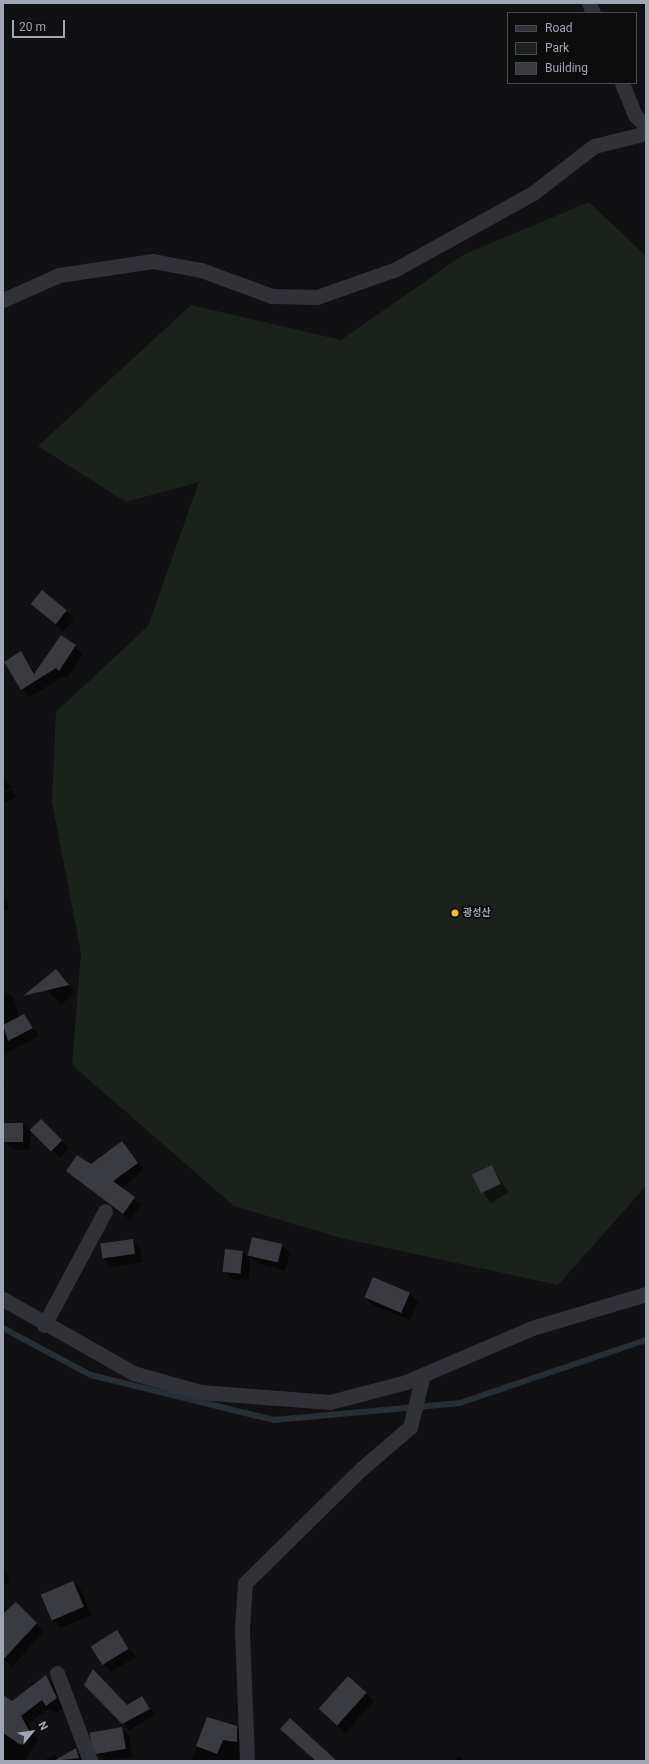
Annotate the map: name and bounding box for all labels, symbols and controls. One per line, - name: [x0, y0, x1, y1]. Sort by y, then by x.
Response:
- scale bar: [14, 12, 67, 38]
- legend: [507, 12, 637, 84]
- text: 20 m: [19, 20, 46, 34]
- text: Road: [545, 21, 573, 35]
- text: Park: [545, 41, 569, 55]
- text: Building: [545, 61, 588, 75]
- place label: 광성산: [463, 907, 491, 919]
- marker: 광성산: [450, 908, 460, 918]
- north arrow: [12, 1712, 52, 1752]
- text: N: [35, 1719, 50, 1732]

